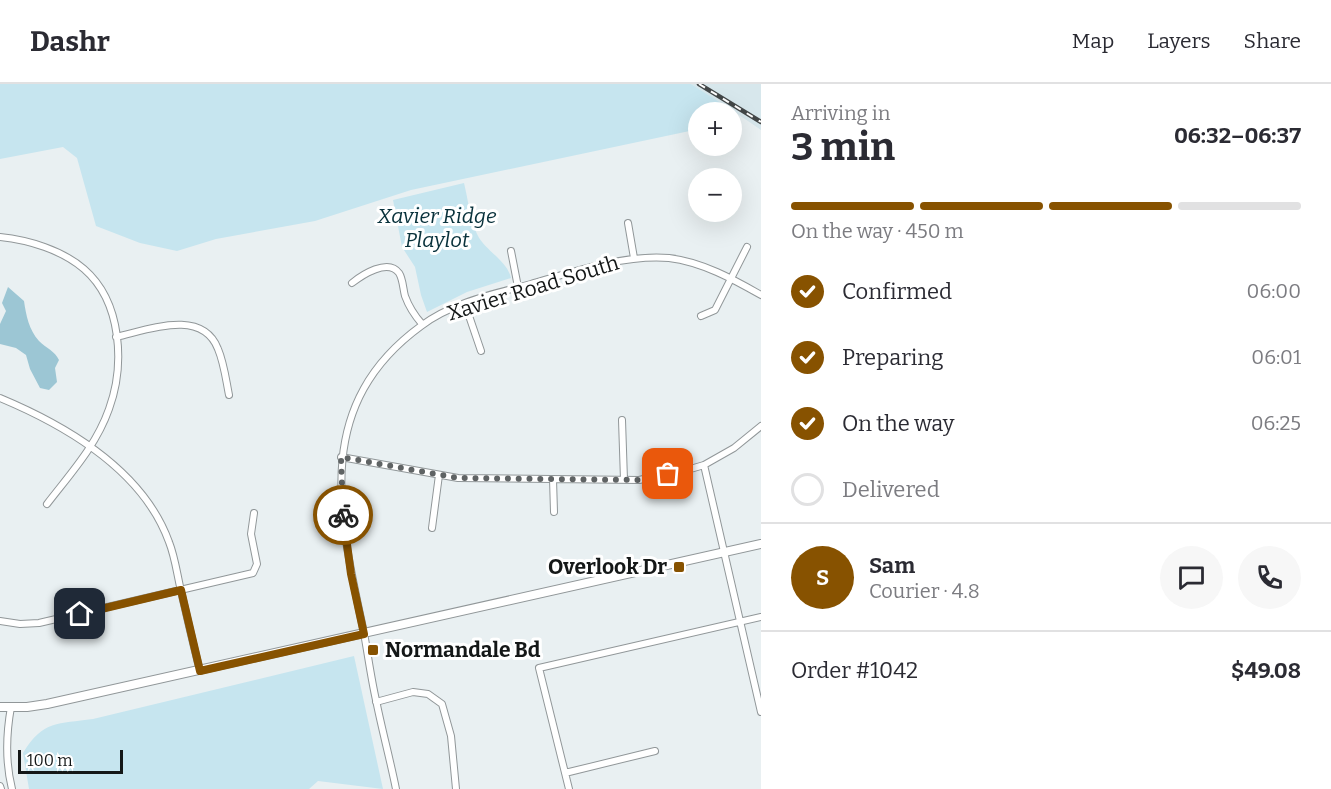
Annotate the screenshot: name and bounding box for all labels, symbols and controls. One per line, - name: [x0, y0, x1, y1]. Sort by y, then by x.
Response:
- text: Dashr: [30, 25, 110, 58]
- text: Map: [1072, 28, 1114, 54]
- text: Layers: [1147, 28, 1211, 54]
- text: Share: [1244, 28, 1301, 54]
- text: Arriving in: [791, 101, 890, 125]
- map controls: [688, 102, 742, 222]
- button: +: [688, 102, 742, 156]
- text: 06:32–06:37: [1174, 122, 1301, 149]
- text: 3 min: [791, 124, 895, 170]
- button: −: [688, 168, 742, 222]
- park label: Xavier Ridge Playlot: [376, 203, 497, 253]
- text: On the way · 450 m: [791, 219, 964, 243]
- street label: Xavier Road South: [444, 250, 622, 326]
- icon: check: [791, 275, 824, 308]
- text: Confirmed: [842, 278, 952, 305]
- text: 06:00: [1247, 279, 1301, 303]
- icon: check: [791, 341, 824, 374]
- text: Preparing: [842, 344, 944, 371]
- text: 06:01: [1251, 345, 1301, 369]
- icon: check: [791, 407, 824, 440]
- text: On the way: [842, 410, 954, 437]
- text: 06:25: [1251, 411, 1301, 435]
- pin: [642, 448, 693, 499]
- icon: bag: [651, 457, 684, 490]
- text: Delivered: [842, 476, 940, 503]
- courier: [313, 485, 373, 545]
- icon: bike: [327, 499, 360, 532]
- button: chat: [1160, 546, 1223, 609]
- button: phone: [1238, 546, 1301, 609]
- text: Sam: [869, 552, 915, 579]
- place label: Overlook Dr: [548, 554, 667, 580]
- marker: Overlook Dr: [672, 560, 686, 574]
- text: S: [816, 564, 829, 591]
- text: Courier · 4.8: [869, 579, 980, 603]
- pin: [54, 588, 105, 639]
- icon: home: [63, 597, 96, 630]
- place label: Normandale Bd: [385, 637, 541, 663]
- marker: Normandale Bd: [366, 643, 380, 657]
- text: Order #1042: [791, 657, 918, 684]
- text: $49.08: [1231, 657, 1301, 684]
- scale bar: [18, 747, 123, 774]
- text: 100 m: [27, 751, 72, 770]

